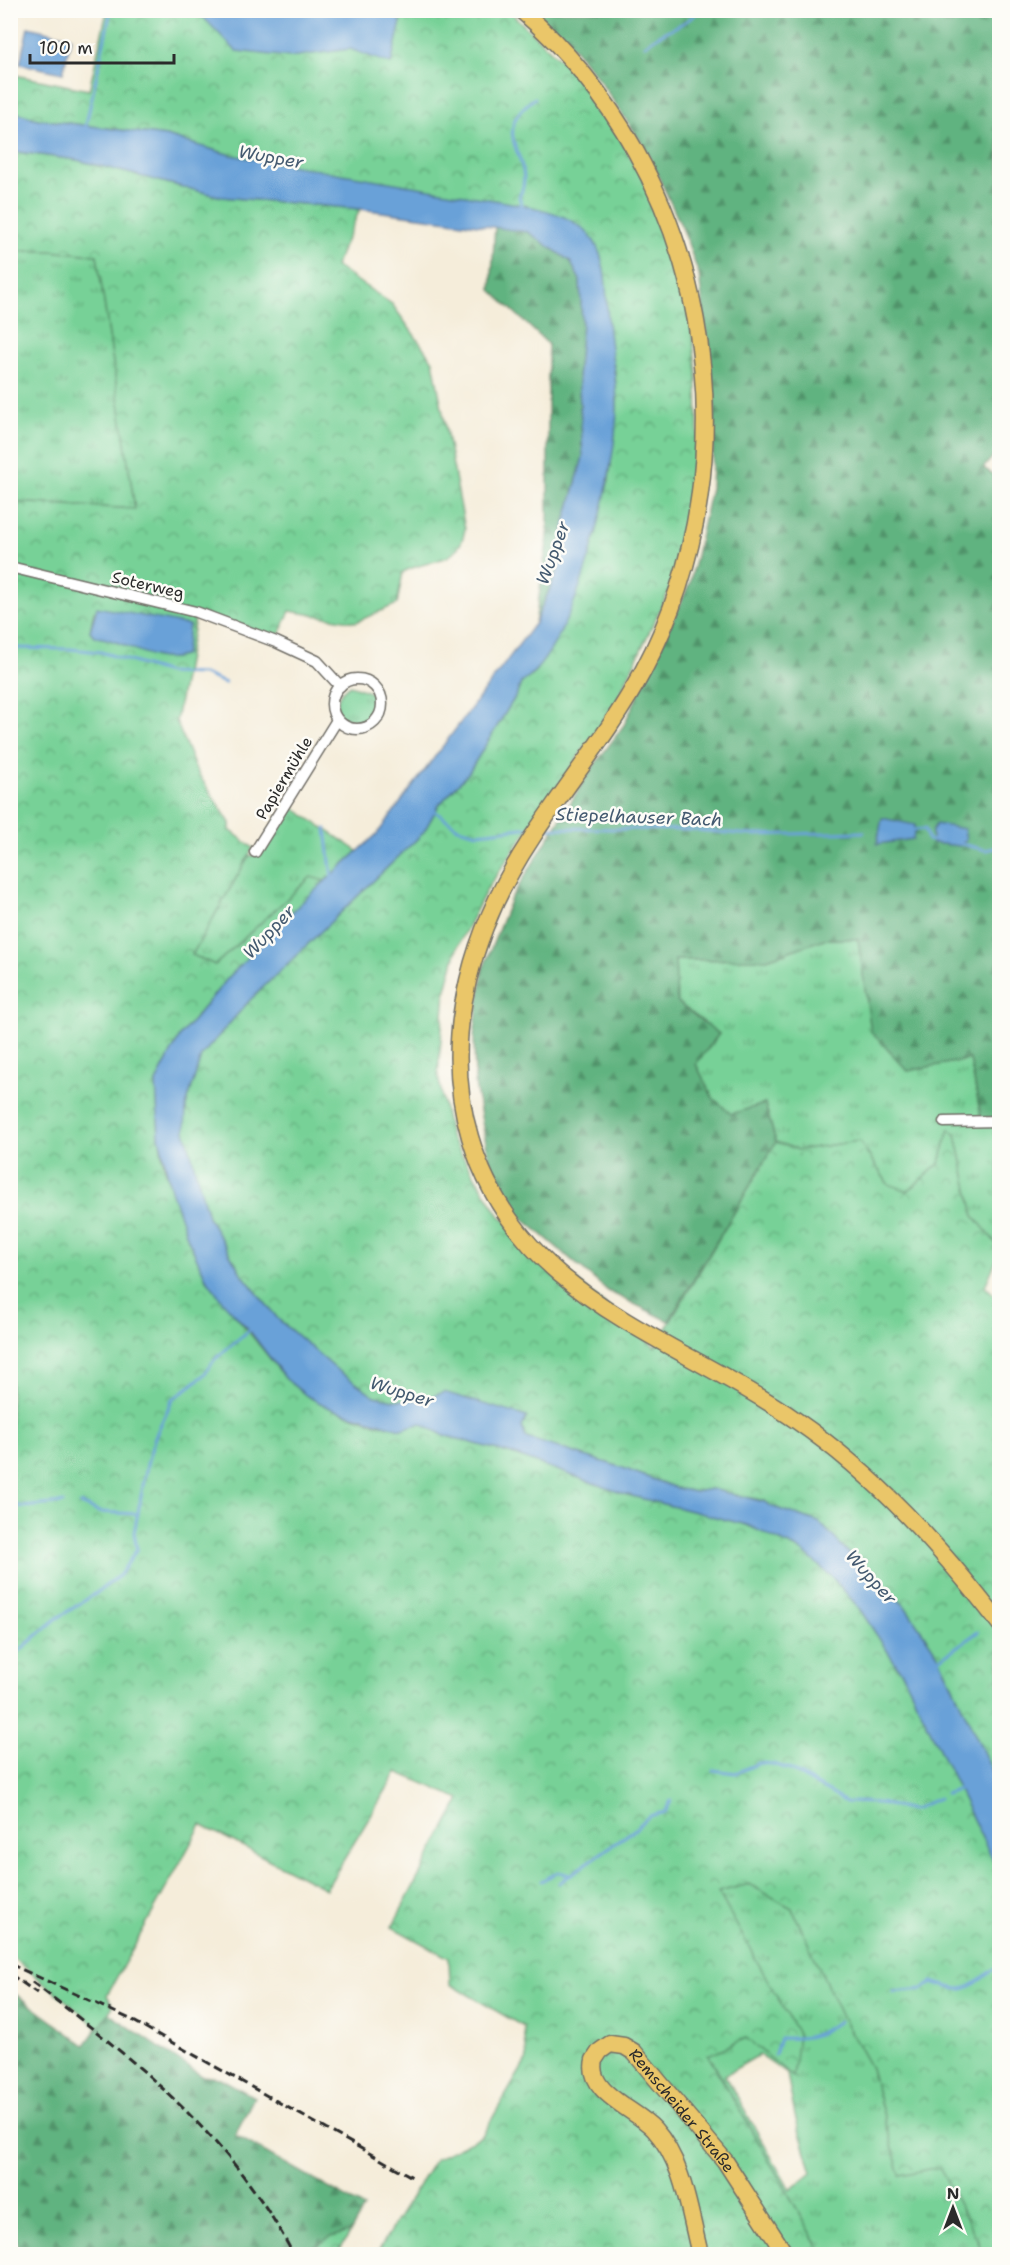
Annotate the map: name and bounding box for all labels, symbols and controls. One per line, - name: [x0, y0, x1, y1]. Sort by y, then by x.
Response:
- scale bar: [30, 27, 174, 65]
- text: 100 m: [39, 36, 93, 60]
- water label: Wupper: [236, 139, 306, 175]
- water label: Wupper: [530, 517, 576, 588]
- street label: Soterweg: [110, 567, 186, 604]
- street label: Papiermühle: [251, 732, 317, 824]
- water label: Stiepelhauser Bach: [555, 802, 723, 832]
- water label: Wupper: [237, 900, 301, 964]
- water label: Wupper: [367, 1371, 437, 1413]
- water label: Wupper: [840, 1544, 902, 1610]
- street label: Remscheider Straße: [625, 2044, 740, 2176]
- north arrow: [923, 2178, 983, 2238]
- text: N: [947, 2183, 959, 2204]

